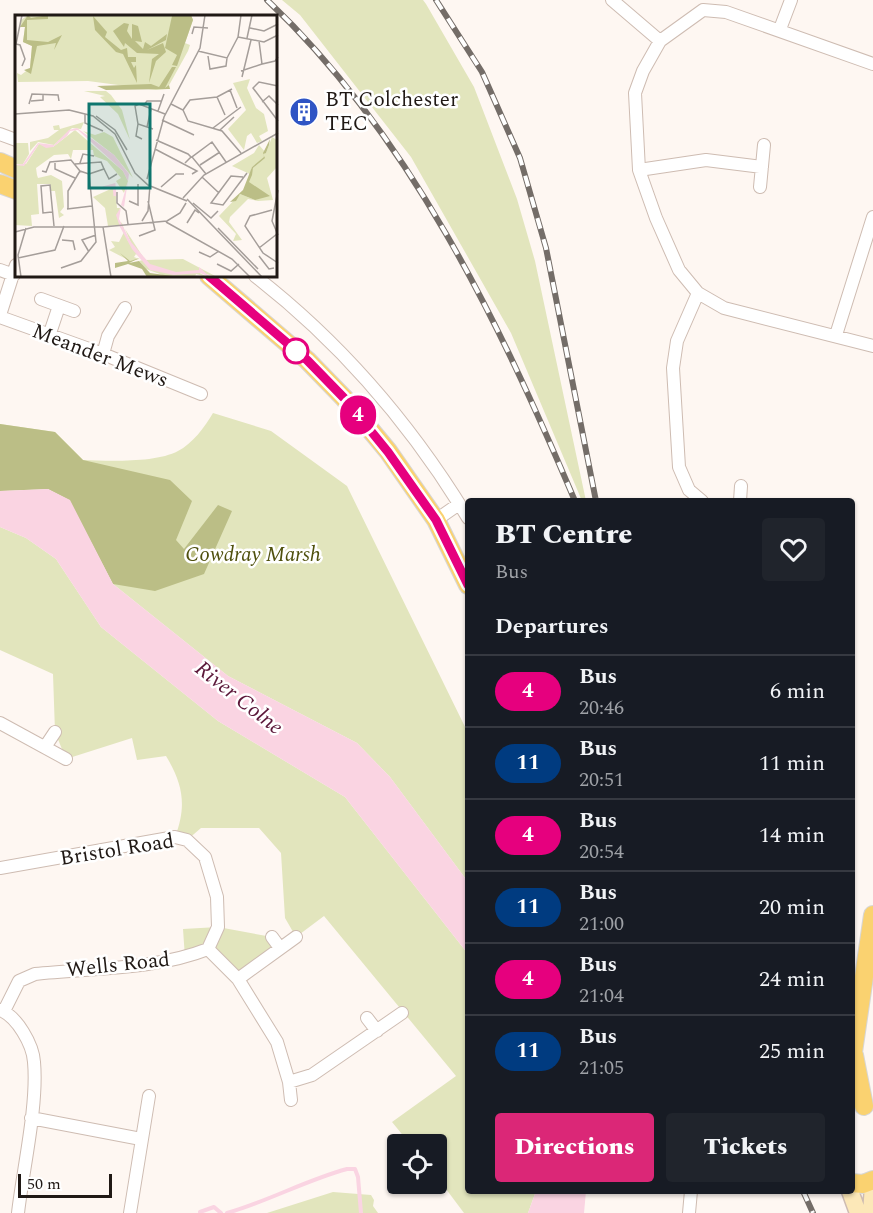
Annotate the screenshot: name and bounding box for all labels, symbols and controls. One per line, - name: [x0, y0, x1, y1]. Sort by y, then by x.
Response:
- inset map: [15, 15, 278, 278]
- place label: BT Colchester TEC: [325, 84, 458, 140]
- building icon: BT Colchester TEC: [288, 96, 320, 128]
- street label: Meander Mews: [27, 315, 173, 397]
- unlabelled marker: [283, 338, 309, 364]
- line badge: 4: [338, 396, 378, 434]
- text: 4: [352, 399, 364, 431]
- text: BT Centre: [495, 513, 632, 556]
- button: heart: [762, 518, 825, 581]
- park label: Cowdray Marsh: [185, 539, 321, 571]
- text: Bus: [495, 557, 528, 587]
- text: Departures: [495, 610, 609, 643]
- water label: River Colne: [188, 653, 290, 743]
- text: Bus: [579, 660, 617, 693]
- text: 4: [522, 675, 534, 707]
- text: 6 min: [770, 675, 825, 708]
- text: 20:46: [579, 693, 624, 723]
- text: Bus: [579, 732, 617, 765]
- text: 11: [516, 747, 540, 779]
- text: 11 min: [759, 747, 825, 780]
- text: 20:51: [579, 765, 624, 795]
- text: Bus: [579, 804, 617, 837]
- text: 4: [522, 819, 534, 851]
- text: 14 min: [759, 819, 825, 852]
- street label: Bristol Road: [58, 825, 176, 875]
- text: 20:54: [579, 837, 624, 867]
- text: Bus: [579, 876, 617, 909]
- text: 11: [516, 891, 540, 923]
- text: 20 min: [759, 891, 825, 924]
- text: 21:00: [579, 909, 624, 939]
- street label: Wells Road: [64, 944, 172, 986]
- text: Bus: [579, 948, 617, 981]
- text: 4: [522, 963, 534, 995]
- text: 24 min: [759, 963, 825, 996]
- text: 21:04: [579, 981, 624, 1011]
- text: Bus: [579, 1020, 617, 1053]
- text: 11: [516, 1035, 540, 1067]
- text: 25 min: [759, 1035, 825, 1068]
- text: 21:05: [579, 1053, 624, 1083]
- button: Directions: [495, 1113, 654, 1182]
- button: Tickets: [666, 1113, 825, 1182]
- map controls: [387, 1134, 447, 1194]
- button: locate: [387, 1134, 447, 1194]
- scale bar: [18, 1171, 112, 1198]
- text: 50 m: [27, 1172, 61, 1196]

